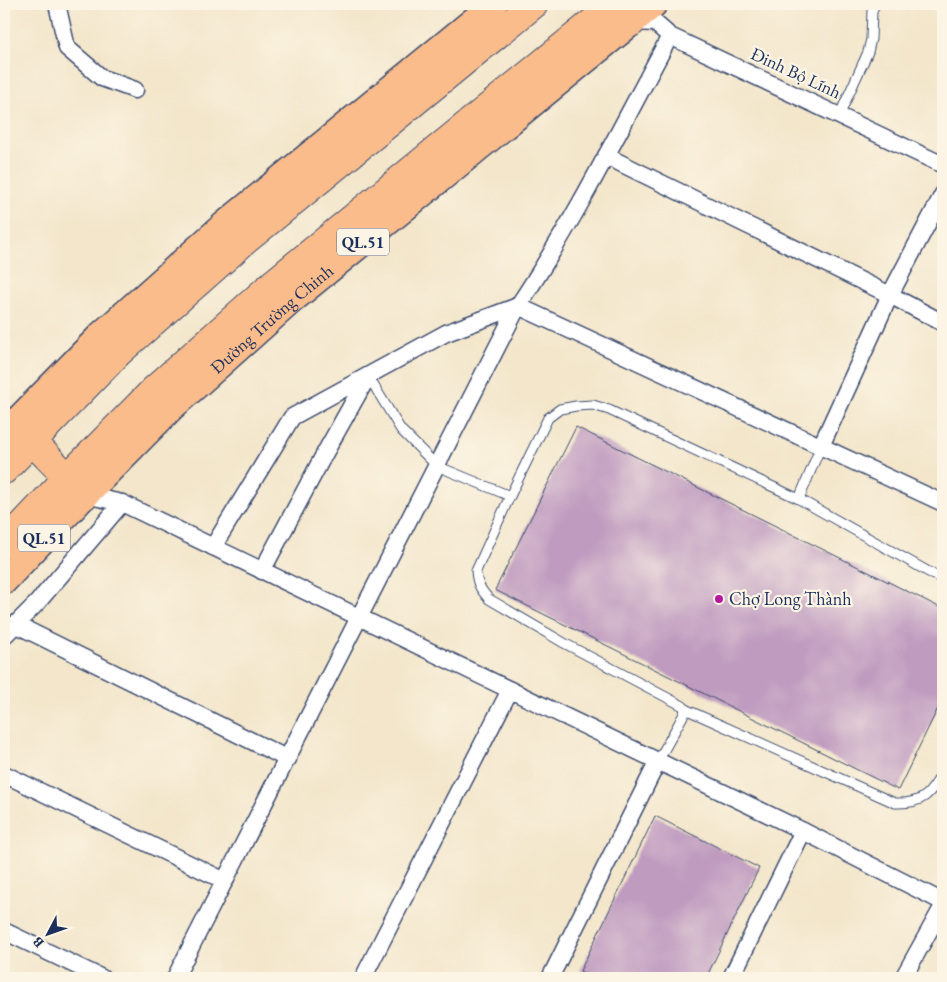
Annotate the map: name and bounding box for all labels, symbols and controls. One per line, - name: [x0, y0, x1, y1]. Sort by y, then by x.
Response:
- street label: Đinh Bộ Lĩnh: [747, 42, 845, 103]
- road number: QL.51: [337, 228, 389, 256]
- street label: Đường Trường Chinh: [205, 259, 338, 378]
- road number: QL.51: [18, 524, 70, 552]
- place label: Chợ Long Thành: [729, 587, 851, 610]
- marker: Chợ Long Thành: [713, 593, 725, 605]
- north arrow: [22, 910, 72, 960]
- text: B: [28, 933, 48, 952]

